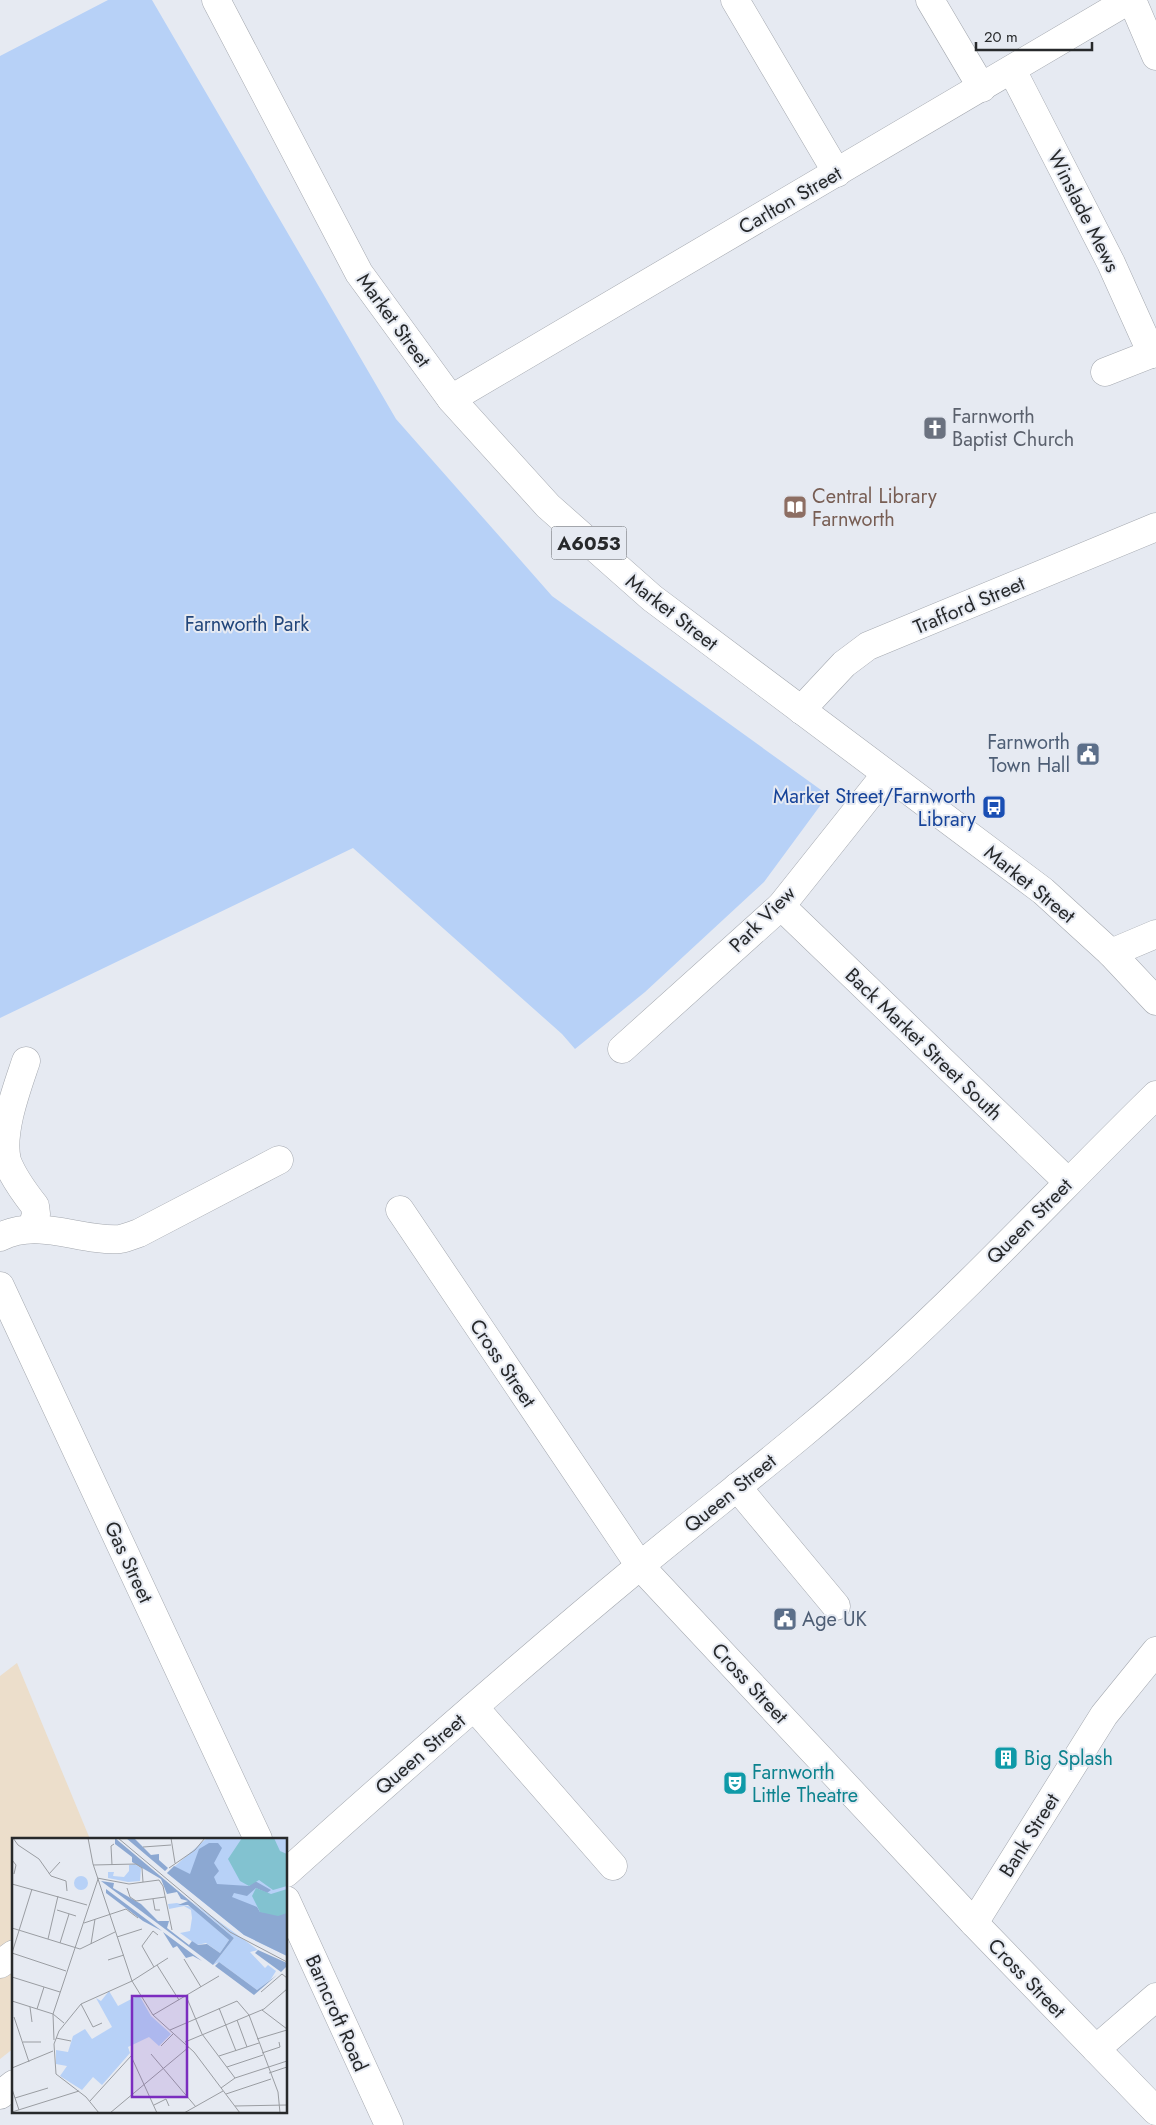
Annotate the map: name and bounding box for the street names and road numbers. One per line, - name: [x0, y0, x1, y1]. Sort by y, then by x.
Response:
- street label: Winslade Mews: [1040, 145, 1127, 277]
- street label: Carlton Street: [733, 159, 847, 242]
- street label: Market Street: [350, 267, 438, 373]
- road number: A6053: [552, 526, 626, 560]
- street label: Market Street: [619, 567, 724, 658]
- street label: Trafford Street: [909, 569, 1030, 642]
- street label: Market Street: [978, 839, 1082, 930]
- street label: Park View: [723, 879, 802, 959]
- street label: Back Market Street South: [838, 961, 1009, 1127]
- street label: Queen Street: [980, 1172, 1079, 1271]
- street label: Cross Street: [462, 1313, 543, 1413]
- street label: Queen Street: [678, 1447, 783, 1540]
- street label: Gas Street: [97, 1517, 160, 1608]
- street label: Cross Street: [705, 1637, 795, 1730]
- street label: Queen Street: [369, 1707, 472, 1802]
- street label: Bank Street: [992, 1788, 1067, 1883]
- street label: Cross Street: [981, 1932, 1072, 2025]
- street label: Barncroft Road: [298, 1950, 375, 2076]

